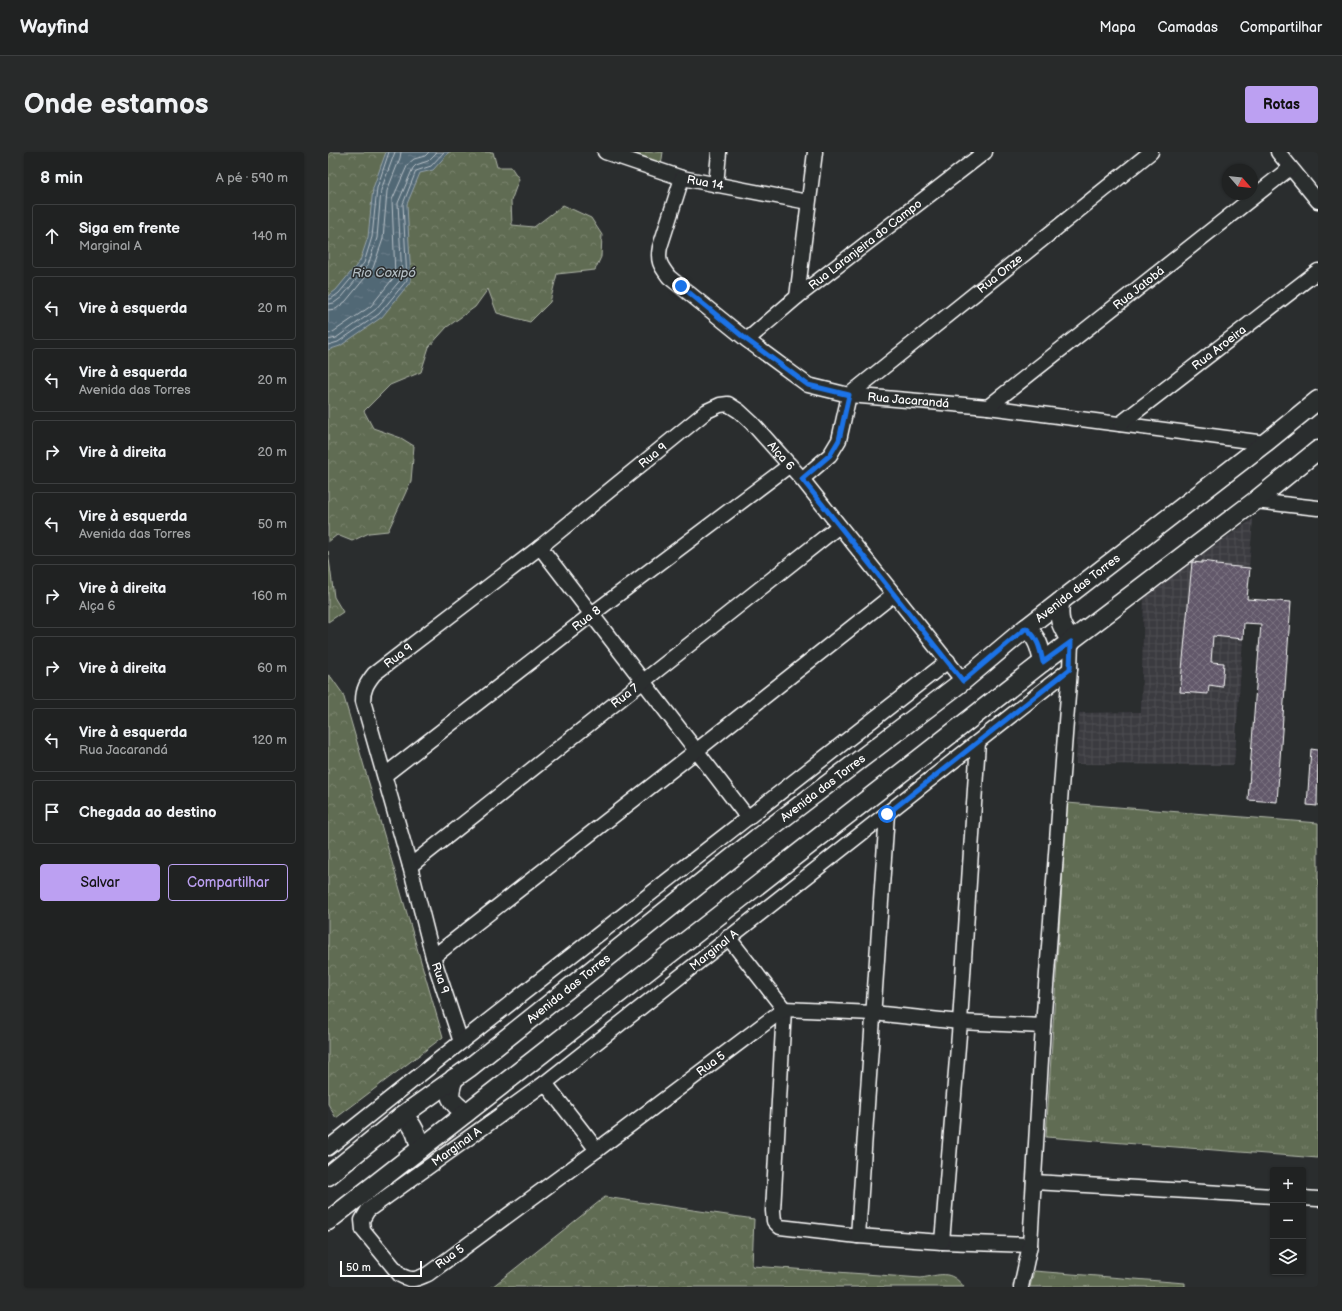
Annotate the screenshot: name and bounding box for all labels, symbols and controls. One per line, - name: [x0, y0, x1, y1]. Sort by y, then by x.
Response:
- text: Wayfind: [20, 16, 89, 39]
- text: Mapa: [1100, 19, 1136, 36]
- text: Camadas: [1158, 19, 1218, 36]
- text: Compartilhar: [1240, 19, 1322, 36]
- button: Rotas: [1245, 86, 1318, 123]
- text: Onde estamos: [24, 88, 209, 121]
- north arrow: [1222, 164, 1258, 200]
- text: 8 min: [40, 168, 83, 188]
- text: A pé · 590 m: [216, 170, 288, 186]
- street label: Rua 14: [686, 172, 726, 193]
- street label: Rua Laranjeira do Campo: [805, 196, 925, 293]
- text: Siga em frente: [79, 219, 180, 238]
- icon: ahead: [41, 225, 63, 247]
- text: 140 m: [252, 228, 287, 244]
- text: Marginal A: [79, 238, 142, 254]
- street label: Rua Onze: [974, 251, 1025, 296]
- street label: Rua Jatobá: [1110, 263, 1167, 313]
- water label: Rio Coxipó: [352, 265, 416, 281]
- route end: [672, 277, 690, 295]
- icon: left: [41, 297, 63, 319]
- text: Vire à esquerda: [79, 299, 187, 318]
- text: 20 m: [257, 300, 287, 316]
- street label: Rua Aroeira: [1189, 322, 1249, 373]
- text: Vire à esquerda: [79, 363, 187, 382]
- icon: left: [41, 369, 63, 391]
- text: 20 m: [257, 372, 287, 388]
- text: Avenida das Torres: [79, 382, 191, 398]
- street label: Rua Jacarandá: [867, 389, 950, 411]
- street label: Alça 6: [764, 438, 798, 473]
- street label: Rua 9: [635, 439, 670, 471]
- icon: right: [41, 441, 63, 463]
- text: Vire à direita: [79, 443, 166, 462]
- text: 20 m: [257, 444, 287, 460]
- text: Vire à esquerda: [79, 507, 187, 526]
- icon: left: [41, 513, 63, 535]
- text: 50 m: [258, 516, 287, 532]
- text: Avenida das Torres: [79, 526, 191, 542]
- street label: Avenida das Torres: [1032, 550, 1123, 625]
- text: Vire à direita: [79, 579, 166, 598]
- icon: right: [41, 585, 63, 607]
- text: 160 m: [252, 588, 287, 604]
- text: Alça 6: [79, 598, 115, 614]
- street label: Rua 8: [569, 603, 604, 634]
- street label: Rua 9: [381, 640, 415, 671]
- icon: right: [41, 657, 63, 679]
- text: Vire à direita: [79, 659, 166, 678]
- text: 60 m: [257, 660, 287, 676]
- street label: Rua 7: [608, 680, 642, 711]
- text: Vire à esquerda: [79, 723, 187, 742]
- icon: left: [41, 729, 63, 751]
- text: 120 m: [252, 732, 287, 748]
- text: Rua Jacarandá: [79, 742, 168, 758]
- street label: Avenida das Torres: [777, 751, 868, 825]
- icon: arrive: [41, 801, 63, 823]
- text: Chegada ao destino: [79, 803, 217, 822]
- route start: [878, 805, 896, 823]
- button: Salvar: [40, 864, 160, 901]
- button: Compartilhar: [168, 864, 288, 901]
- street label: Marginal A: [687, 926, 742, 974]
- street label: Avenida das Torres: [523, 950, 613, 1027]
- street label: Rua 9: [428, 960, 452, 996]
- street label: Rua 5: [694, 1048, 728, 1080]
- street label: Marginal A: [429, 1123, 485, 1169]
- map controls: [1270, 1167, 1306, 1275]
- button: +: [1270, 1167, 1306, 1203]
- button: −: [1270, 1203, 1306, 1239]
- button: layers: [1270, 1239, 1306, 1275]
- street label: Rua 5: [433, 1241, 468, 1273]
- scale bar: [340, 1259, 422, 1278]
- text: 50 m: [346, 1261, 371, 1274]

